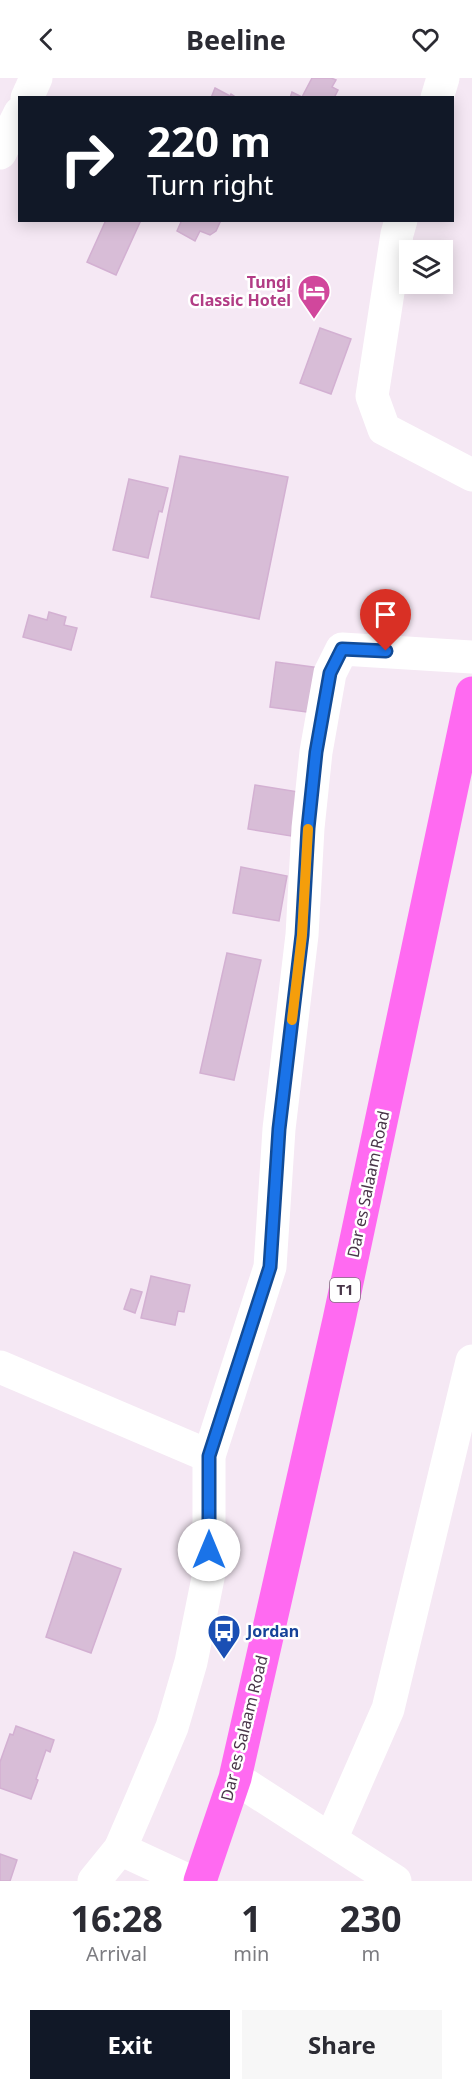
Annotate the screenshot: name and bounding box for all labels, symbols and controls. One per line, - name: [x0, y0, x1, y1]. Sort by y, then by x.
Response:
- text: Beeline: [186, 21, 286, 58]
- icon: back: [30, 23, 63, 56]
- icon: heart: [409, 23, 442, 56]
- text: 220 m: [147, 112, 271, 169]
- icon: right: [48, 120, 126, 198]
- text: Turn right: [147, 166, 273, 203]
- map controls: [399, 240, 453, 294]
- button: layers: [399, 240, 453, 294]
- place label: Tungi Classic Hotel: [190, 271, 291, 311]
- hotel icon: Tungi Classic Hotel: [296, 273, 332, 320]
- pin: [360, 589, 411, 651]
- icon: arrive: [369, 598, 402, 631]
- street label: Dar es Salaam Road: [342, 1109, 394, 1259]
- road number: T1: [330, 1278, 360, 1302]
- position arrow: [177, 1518, 241, 1582]
- bus stop icon: Jordan: [206, 1613, 242, 1660]
- place label: Jordan: [245, 1620, 299, 1642]
- street label: Dar es Salaam Road: [215, 1653, 273, 1803]
- text: 16:28: [70, 1894, 163, 1943]
- text: 1: [241, 1894, 262, 1943]
- text: 230: [340, 1894, 402, 1943]
- text: Arrival: [86, 1940, 147, 1967]
- text: min: [233, 1940, 269, 1967]
- text: m: [361, 1940, 380, 1967]
- button: Exit: [30, 2010, 230, 2079]
- button: Share: [242, 2010, 442, 2079]

